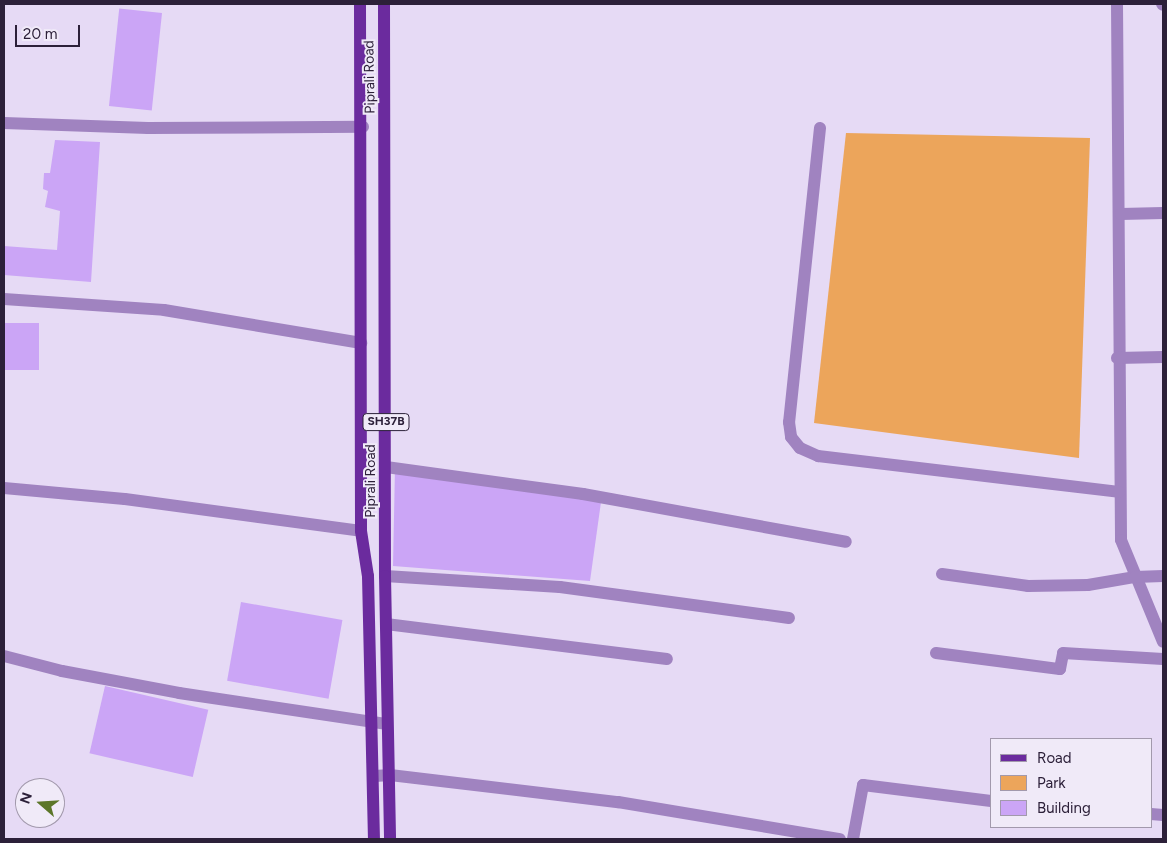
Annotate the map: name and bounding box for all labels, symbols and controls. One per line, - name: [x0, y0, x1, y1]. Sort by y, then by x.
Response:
- scale bar: [18, 15, 82, 47]
- text: 20 m: [23, 25, 57, 43]
- street label: Piprali Road: [361, 40, 379, 114]
- road number: SH37B: [362, 412, 410, 432]
- street label: Piprali Road: [363, 444, 379, 518]
- legend: [990, 738, 1152, 828]
- text: Road: [1037, 749, 1072, 767]
- text: Park: [1037, 774, 1066, 792]
- north arrow: [15, 778, 65, 828]
- text: N: [16, 790, 36, 806]
- text: Building: [1037, 799, 1091, 817]

